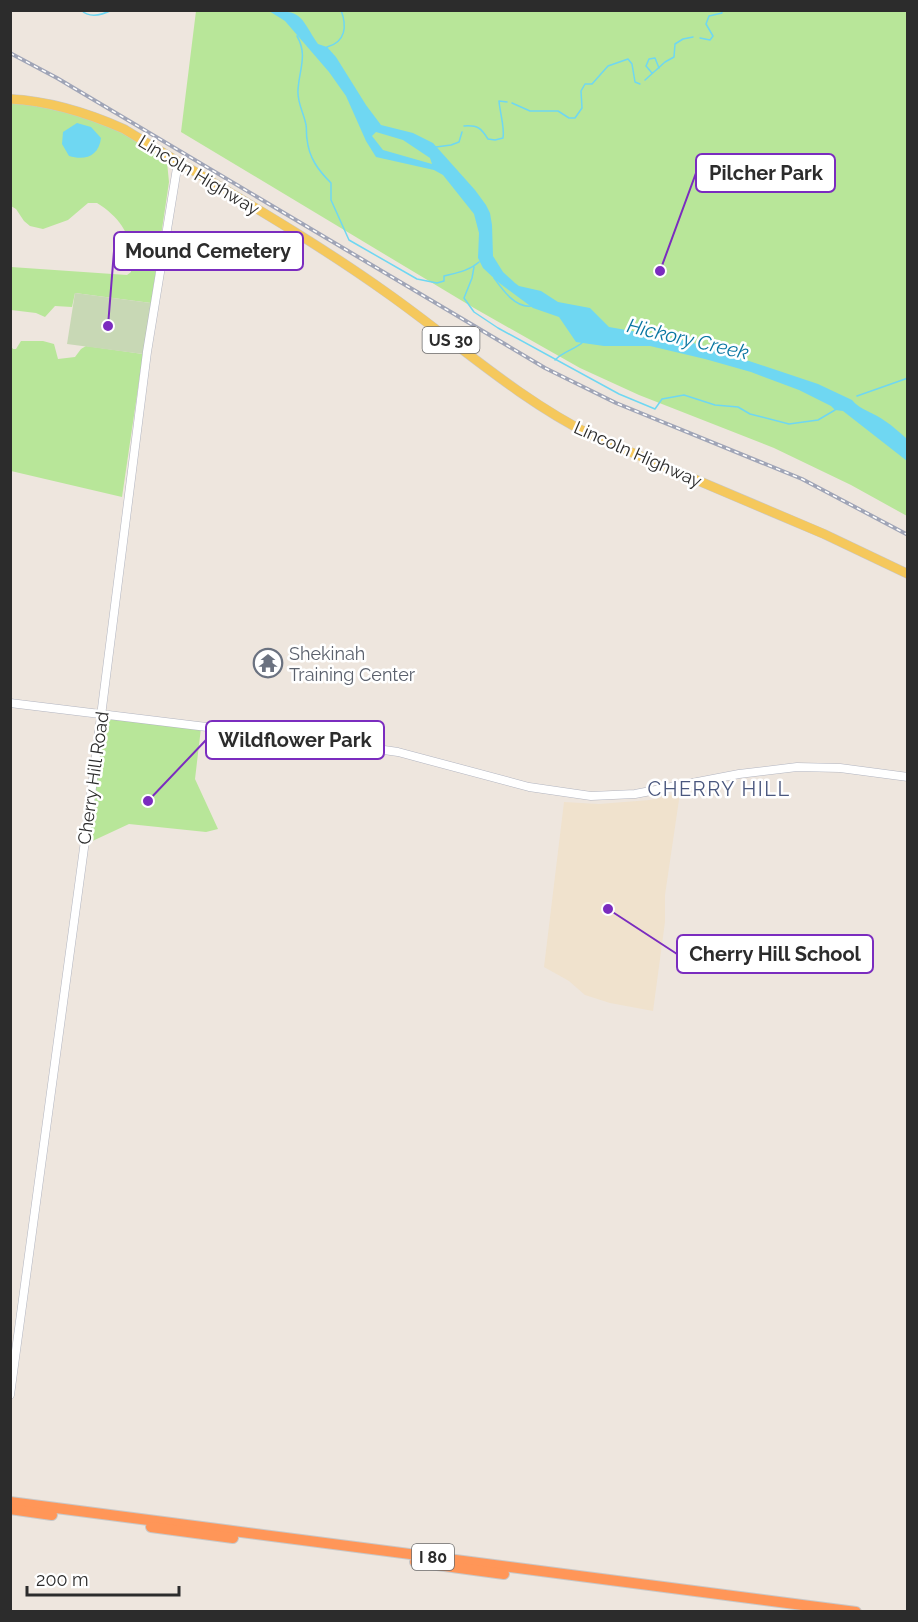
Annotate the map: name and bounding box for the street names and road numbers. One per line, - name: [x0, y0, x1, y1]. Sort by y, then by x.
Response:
- street label: Lincoln Highway: [135, 131, 264, 220]
- road number: US 30: [422, 327, 480, 353]
- street label: Lincoln Highway: [571, 416, 705, 492]
- street label: Cherry Hill Road: [73, 710, 113, 846]
- road number: I 80: [412, 1544, 454, 1570]

